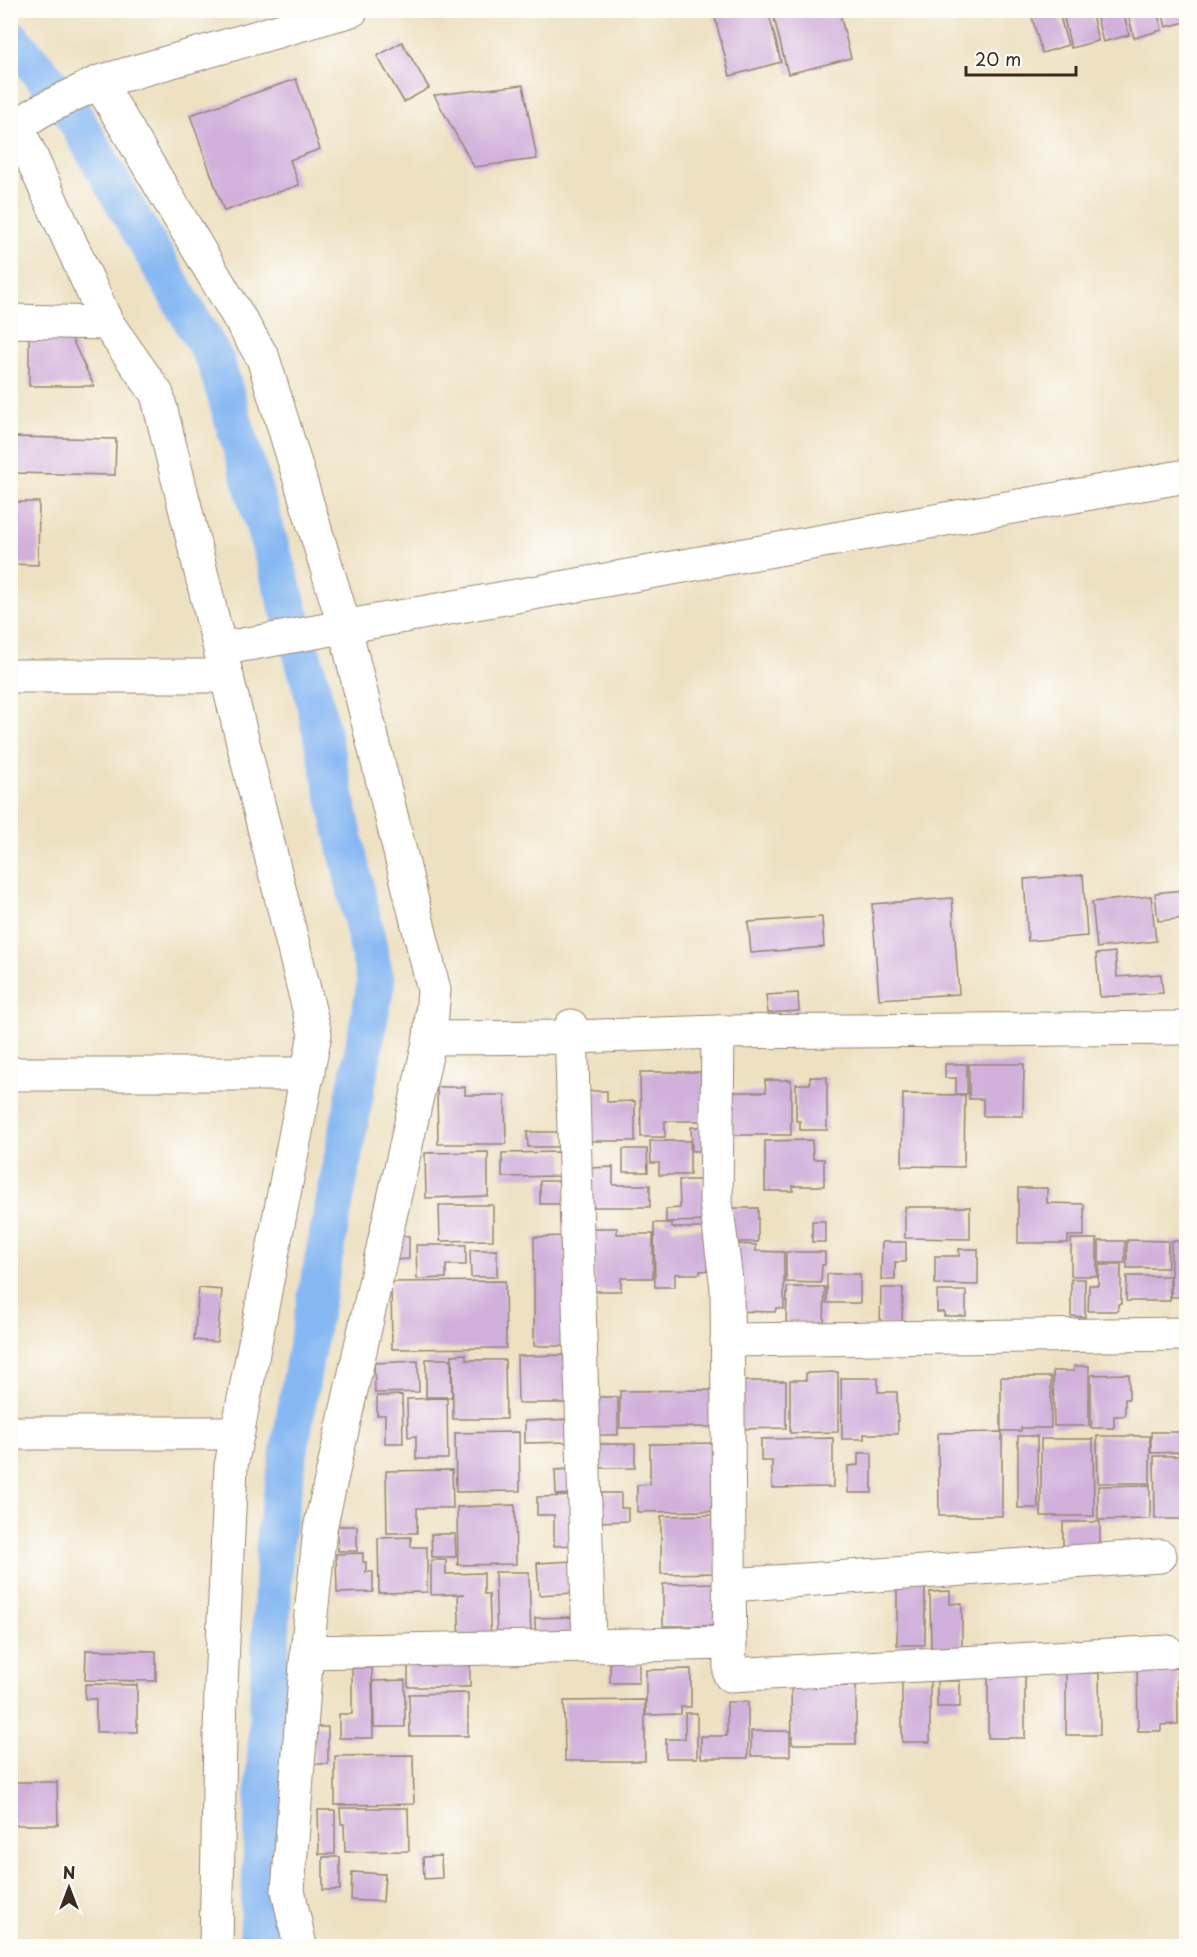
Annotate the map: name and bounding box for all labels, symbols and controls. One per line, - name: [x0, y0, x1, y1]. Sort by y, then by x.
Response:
- scale bar: [966, 39, 1076, 77]
- text: 20 m: [975, 45, 1021, 72]
- north arrow: [39, 1858, 99, 1918]
- text: N: [63, 1860, 75, 1884]

